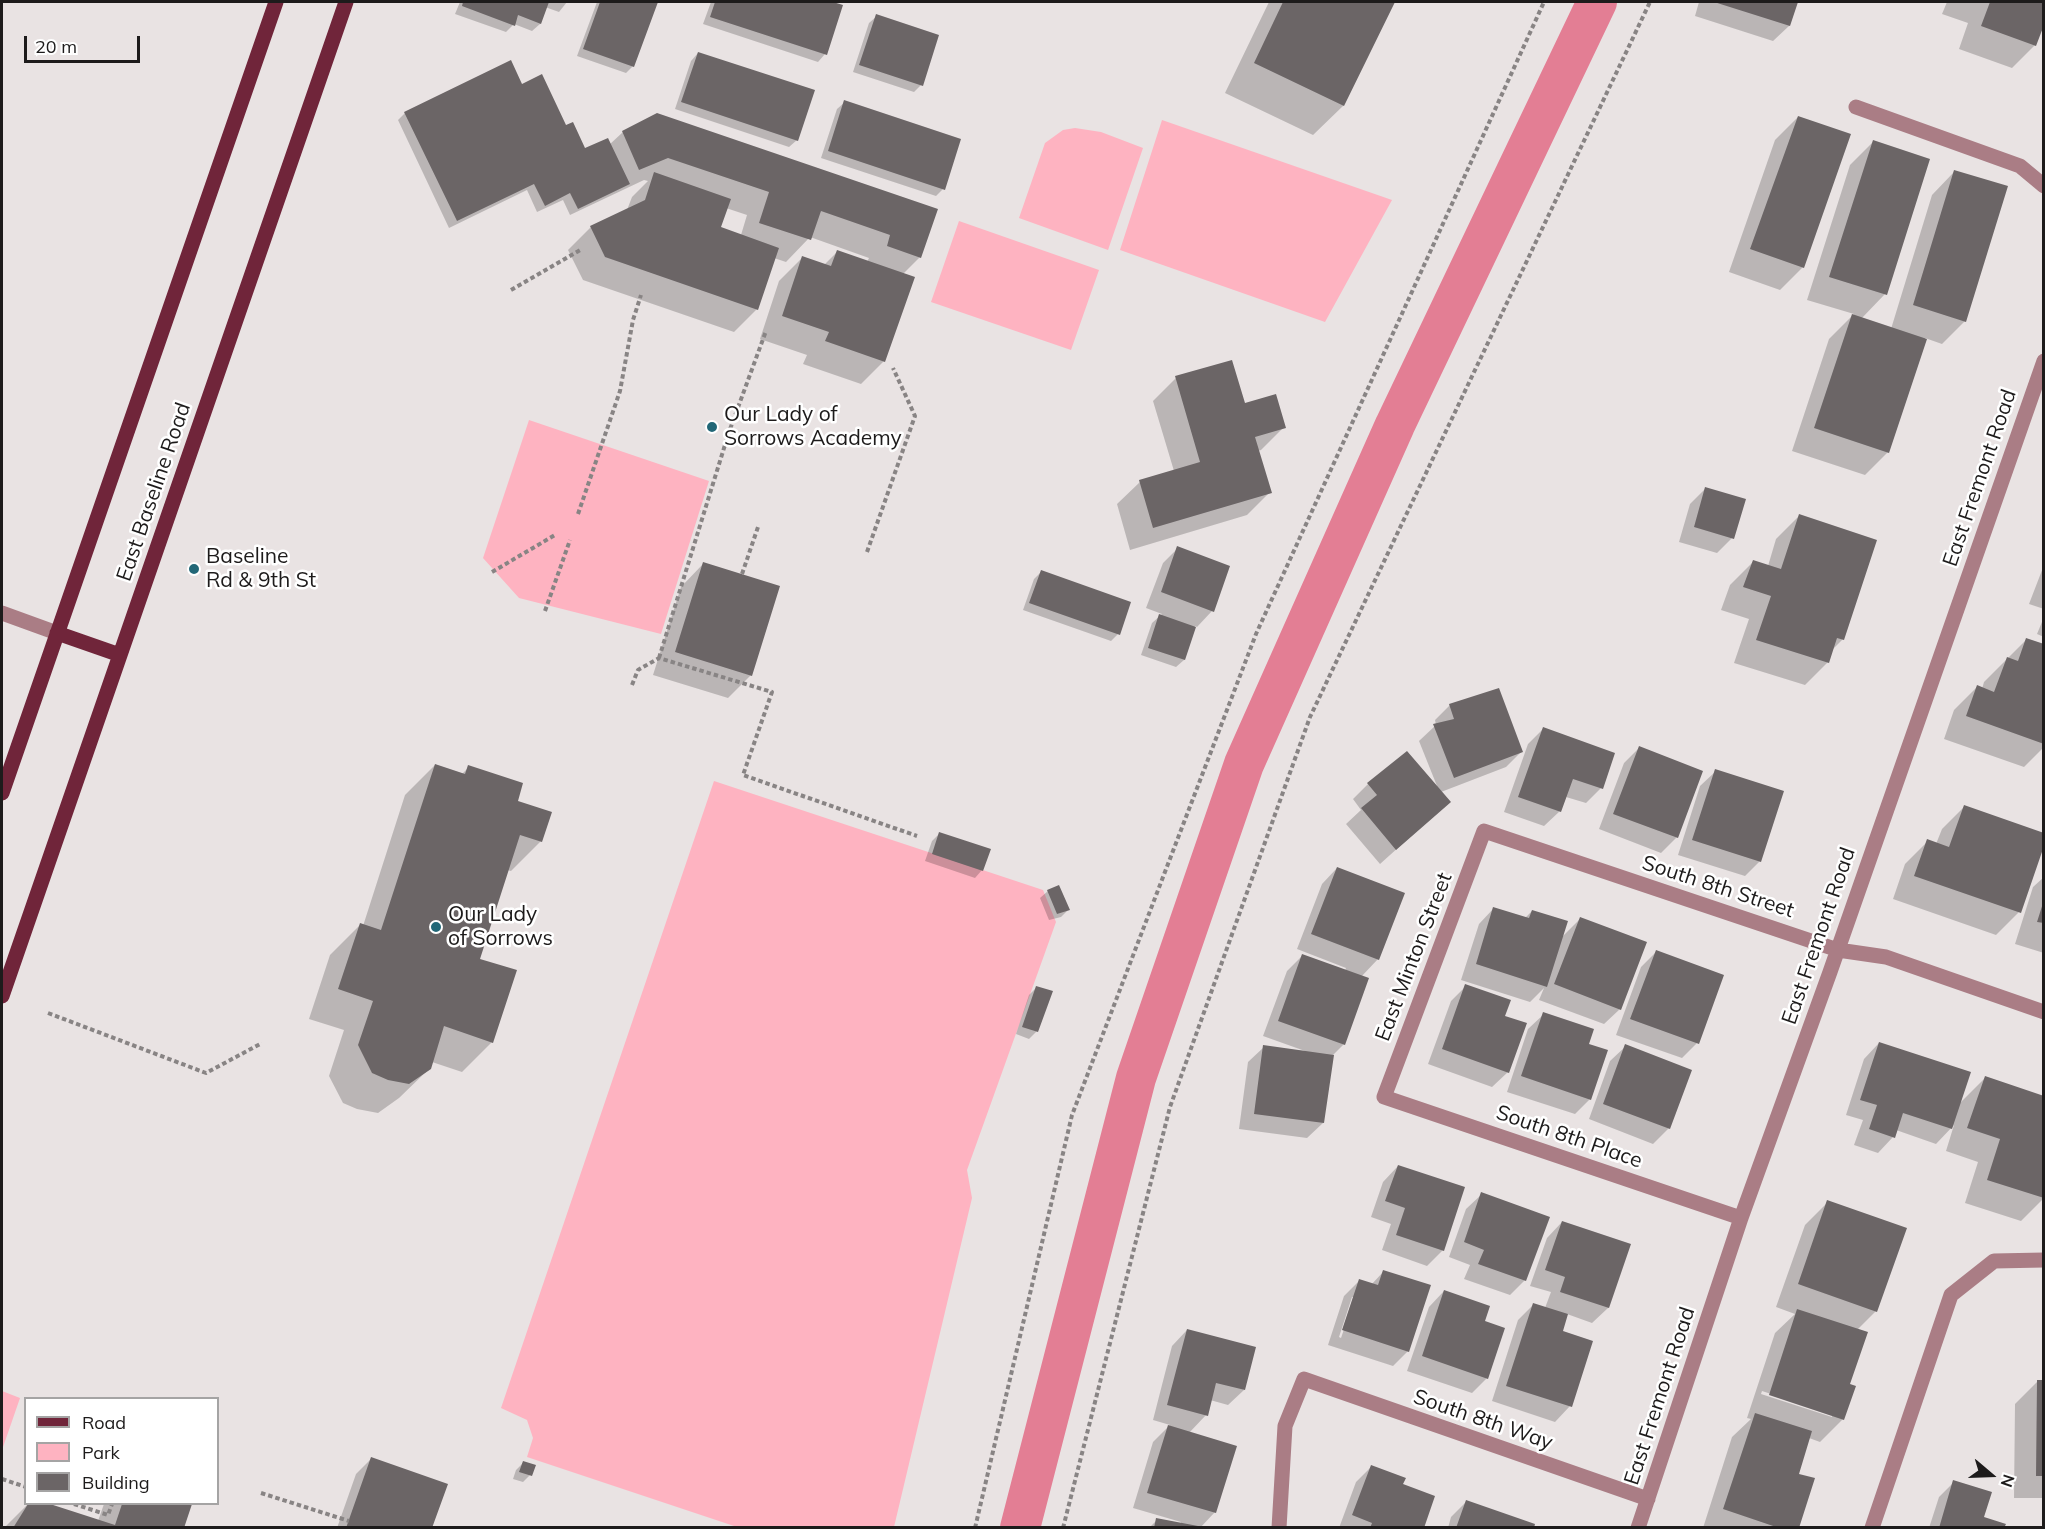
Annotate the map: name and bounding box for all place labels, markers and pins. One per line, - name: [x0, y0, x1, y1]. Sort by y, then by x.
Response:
- place label: Our Lady of Sorrows Academy: [724, 402, 902, 452]
- marker: Our Lady of Sorrows Academy: [705, 420, 719, 434]
- place label: Baseline Rd & 9th St: [206, 544, 316, 594]
- marker: Baseline Rd & 9th St: [187, 562, 201, 576]
- place label: Our Lady of Sorrows: [448, 902, 553, 952]
- marker: Our Lady of Sorrows: [429, 920, 443, 934]

